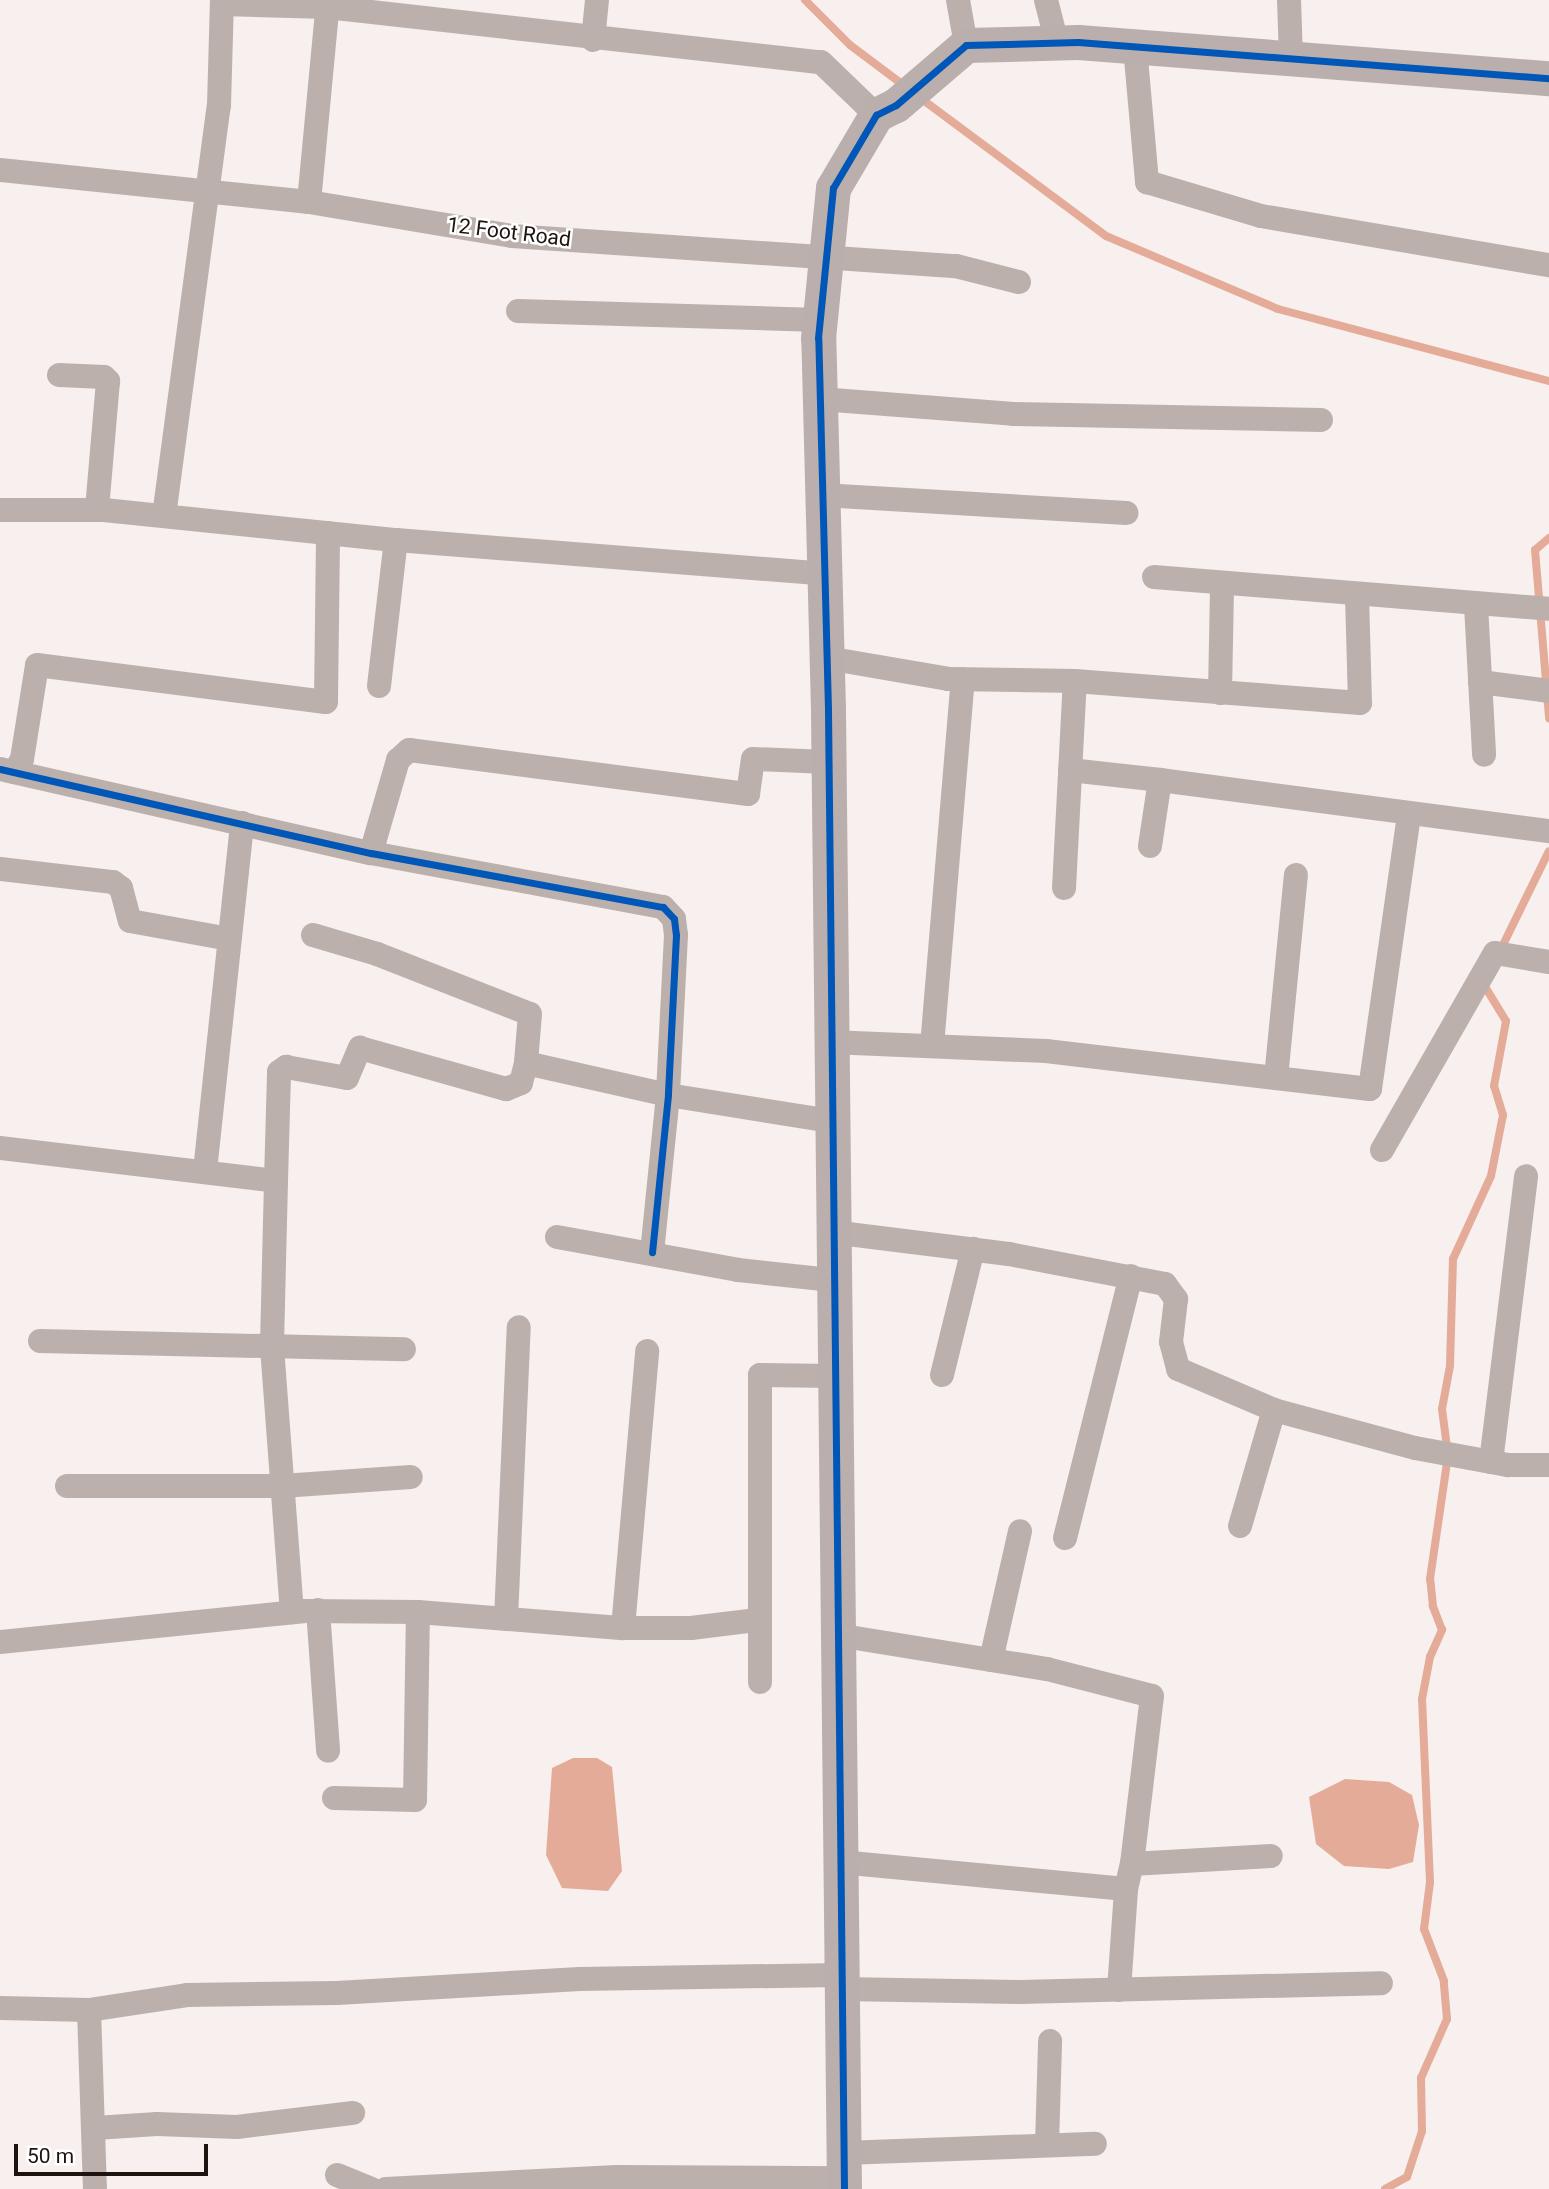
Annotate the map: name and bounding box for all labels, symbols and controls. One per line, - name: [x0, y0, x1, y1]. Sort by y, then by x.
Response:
- street label: 12 Foot Road: [446, 212, 572, 252]
- scale bar: [18, 2130, 212, 2174]
- text: 50 m: [27, 2144, 74, 2168]

